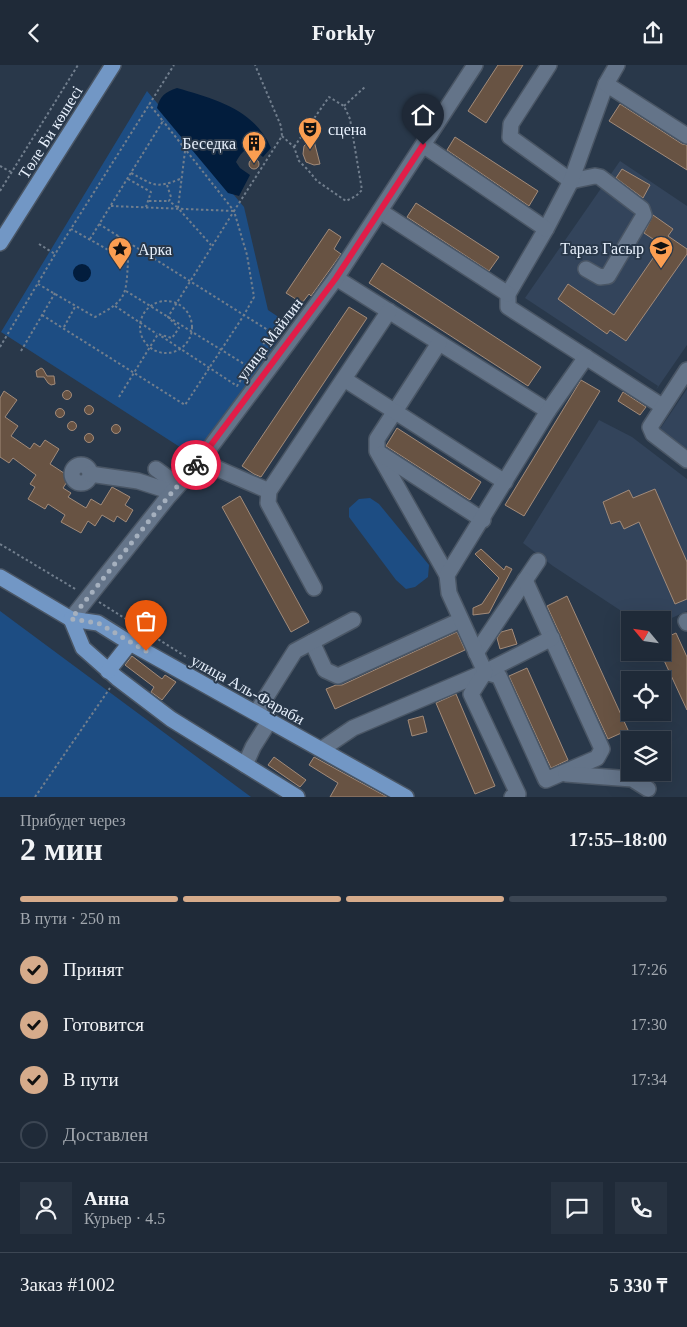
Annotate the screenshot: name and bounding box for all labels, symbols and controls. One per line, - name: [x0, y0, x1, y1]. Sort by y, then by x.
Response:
- icon: back: [20, 19, 48, 47]
- icon: share: [639, 19, 667, 47]
- text: Forkly: [312, 20, 375, 45]
- street label: Төле Би көшесі: [15, 82, 86, 182]
- pin: [402, 94, 444, 145]
- icon: home: [409, 101, 437, 129]
- theatre icon: сцена: [297, 116, 323, 150]
- place label: сцена: [328, 121, 366, 139]
- building icon: Беседка: [241, 130, 267, 164]
- place label: Беседка: [182, 135, 236, 153]
- school or university icon: Тараз Гасыр: [648, 235, 674, 269]
- place icon: Арка: [107, 236, 133, 270]
- place label: Тараз Гасыр: [560, 240, 644, 258]
- place label: Арка: [138, 241, 172, 259]
- street label: улица Майлин: [233, 295, 307, 384]
- courier: [171, 440, 221, 490]
- icon: bike: [182, 451, 210, 479]
- pin: [125, 600, 167, 651]
- icon: bag: [132, 607, 160, 635]
- north arrow: [621, 611, 671, 661]
- map controls: [621, 611, 671, 781]
- street label: улица Аль-Фараби: [188, 651, 308, 729]
- button: locate: [621, 671, 671, 721]
- button: layers: [621, 731, 671, 781]
- text: Прибудет через: [20, 812, 126, 829]
- text: 17:55–18:00: [569, 829, 667, 850]
- text: 2 мин: [20, 831, 103, 867]
- text: В пути · 250 m: [20, 910, 121, 927]
- icon: check: [20, 956, 48, 984]
- text: Принят: [63, 959, 124, 980]
- text: 17:26: [631, 961, 667, 978]
- icon: check: [20, 1011, 48, 1039]
- text: Готовится: [63, 1014, 144, 1035]
- text: 17:30: [631, 1016, 667, 1033]
- icon: check: [20, 1066, 48, 1094]
- text: В пути: [63, 1069, 119, 1090]
- text: 17:34: [631, 1071, 667, 1088]
- text: Доставлен: [63, 1124, 148, 1145]
- button: person: [20, 1182, 72, 1234]
- button: chat: [551, 1182, 603, 1234]
- button: phone: [615, 1182, 667, 1234]
- text: Анна: [84, 1188, 129, 1209]
- text: Курьер · 4.5: [84, 1210, 165, 1227]
- text: Заказ #1002: [20, 1274, 115, 1295]
- text: 5 330 ₸: [609, 1275, 667, 1296]

